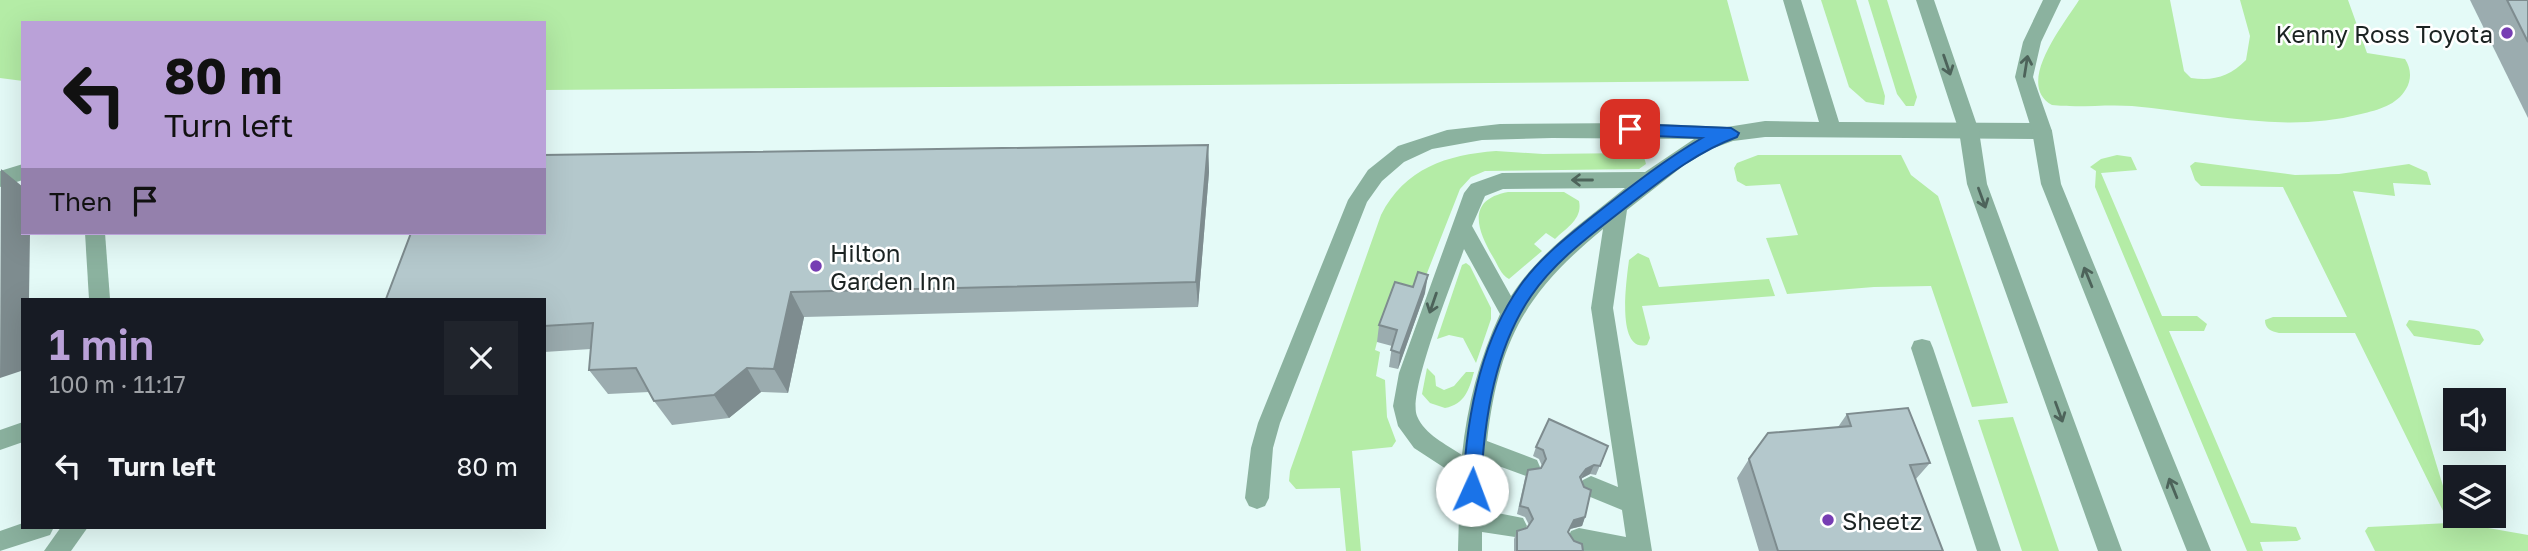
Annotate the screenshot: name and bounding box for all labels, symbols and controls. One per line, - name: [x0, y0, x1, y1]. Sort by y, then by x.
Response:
- place label: Kenny Ross Toyota: [2275, 19, 2493, 48]
- marker: Kenny Ross Toyota: [2499, 25, 2515, 41]
- text: 80 m: [164, 46, 282, 105]
- icon: left: [49, 49, 140, 140]
- one-way arrow: [1942, 53, 1954, 75]
- one-way arrow: [2020, 55, 2033, 78]
- pin: [1600, 99, 1660, 159]
- text: Turn left: [164, 106, 293, 144]
- icon: arrive: [1611, 110, 1649, 148]
- one-way arrow: [1571, 173, 1594, 187]
- icon: arrive: [126, 182, 164, 220]
- text: Then: [49, 186, 112, 217]
- one-way arrow: [1977, 186, 1989, 208]
- place label: Hilton Garden Inn: [830, 238, 956, 295]
- marker: Hilton Garden Inn: [808, 258, 824, 274]
- one-way arrow: [2081, 266, 2094, 288]
- one-way arrow: [1426, 291, 1438, 313]
- text: 1 min: [49, 319, 154, 369]
- button: close: [444, 321, 518, 395]
- text: 100 m · 11:17: [49, 370, 186, 398]
- map controls: [2443, 388, 2506, 528]
- button: sound: [2443, 388, 2506, 451]
- one-way arrow: [2054, 400, 2066, 422]
- icon: left: [49, 447, 87, 485]
- text: Turn left: [108, 451, 216, 482]
- text: 80 m: [457, 451, 518, 482]
- position arrow: [1435, 453, 1509, 527]
- button: layers: [2443, 465, 2506, 528]
- one-way arrow: [2166, 477, 2179, 499]
- place label: Sheetz: [1842, 506, 1922, 535]
- marker: Sheetz: [1820, 512, 1836, 528]

